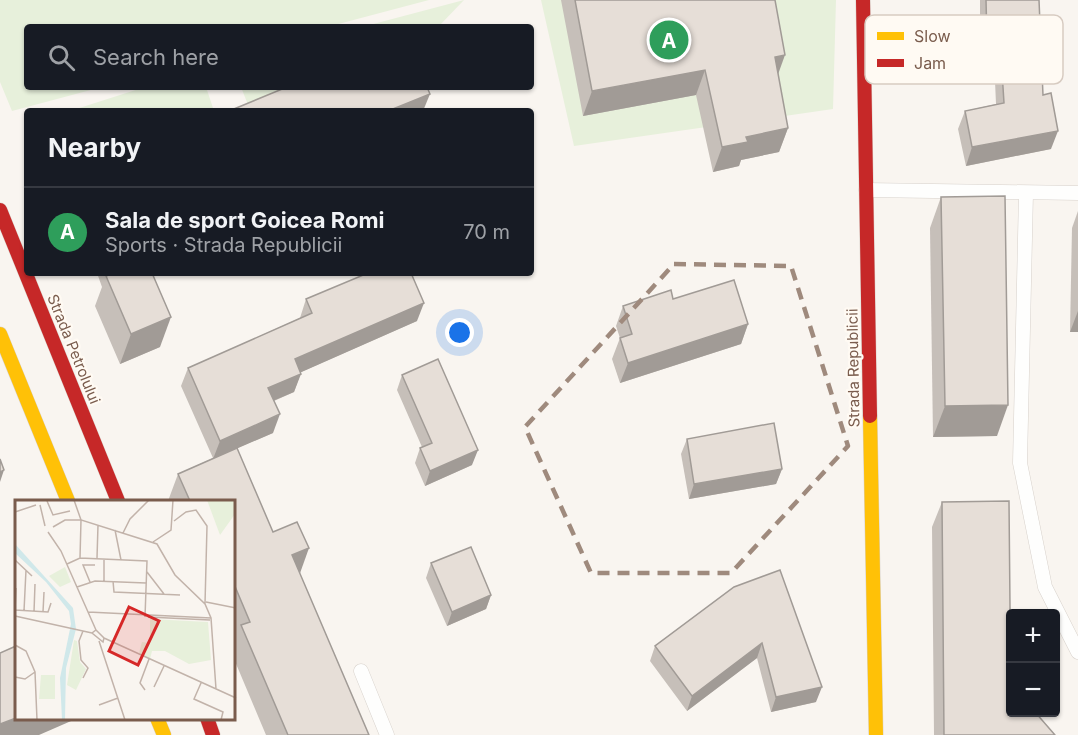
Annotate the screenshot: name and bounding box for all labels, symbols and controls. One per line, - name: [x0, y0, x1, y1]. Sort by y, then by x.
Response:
- legend: [865, 15, 1063, 84]
- pin: A: [650, 18, 688, 63]
- search box: [24, 24, 534, 90]
- text: Slow: [914, 26, 951, 46]
- icon: search: [45, 41, 78, 74]
- text: Search here: [93, 44, 219, 70]
- text: Jam: [914, 53, 946, 73]
- text: Nearby: [48, 132, 141, 163]
- text: Sala de sport Goicea Romi: [105, 207, 385, 233]
- text: A: [60, 220, 75, 244]
- text: 70 m: [463, 220, 510, 244]
- text: Sports · Strada Republicii: [105, 233, 342, 257]
- street label: Strada Petrolului: [43, 291, 105, 407]
- street label: Strada Republicii: [842, 308, 864, 428]
- your location: [445, 318, 474, 347]
- inset map: [15, 500, 236, 720]
- map controls: [1006, 609, 1060, 717]
- button: +: [1006, 609, 1060, 663]
- button: −: [1006, 663, 1060, 717]

